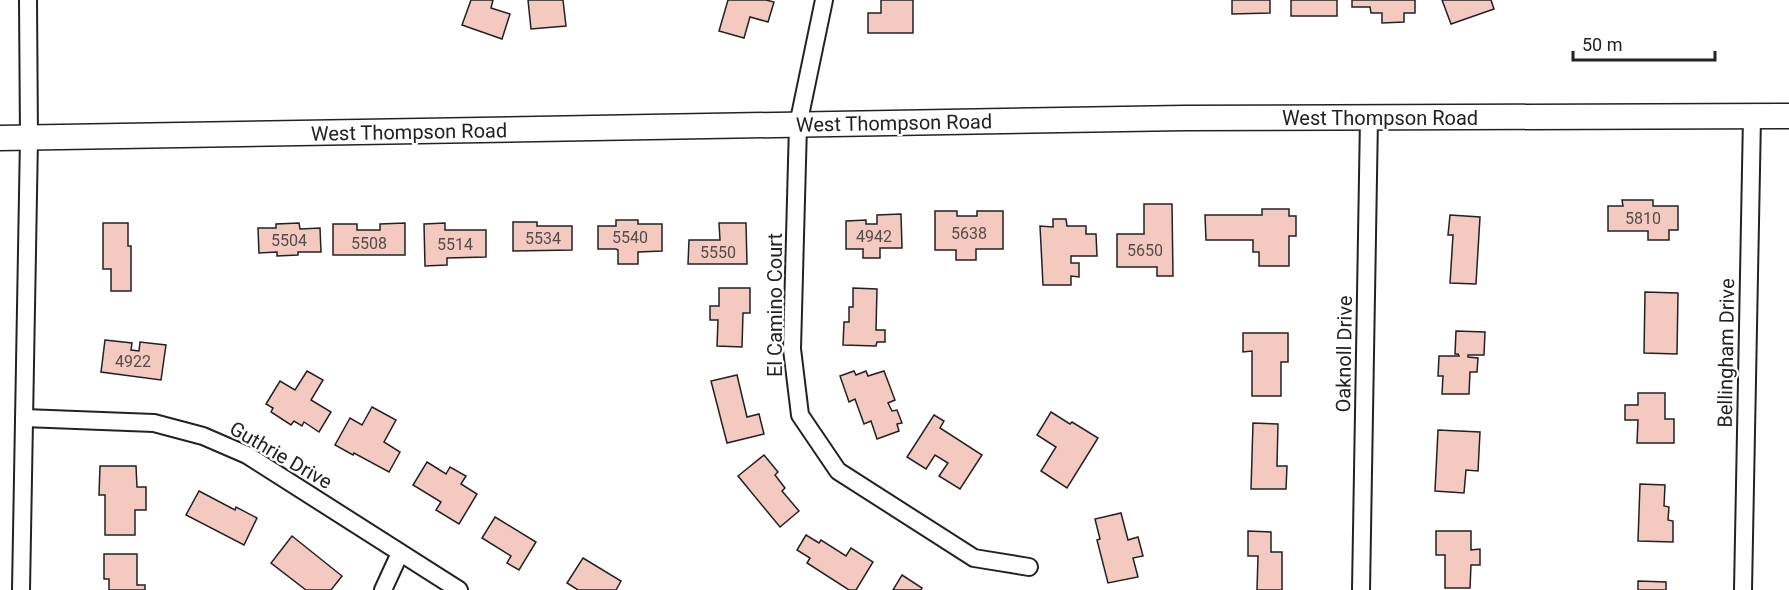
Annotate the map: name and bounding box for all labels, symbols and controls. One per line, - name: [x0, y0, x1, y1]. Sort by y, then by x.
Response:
- scale bar: [1573, 24, 1716, 62]
- text: 50 m: [1582, 34, 1622, 55]
- street label: West Thompson Road: [1282, 106, 1478, 130]
- street label: West Thompson Road: [796, 109, 992, 137]
- street label: West Thompson Road: [311, 118, 507, 146]
- house number: 5810: [1625, 209, 1661, 228]
- house number: 5638: [951, 224, 987, 243]
- house number: 4942: [856, 227, 892, 246]
- house number: 5540: [612, 228, 648, 247]
- house number: 5534: [525, 229, 561, 248]
- house number: 5504: [271, 231, 307, 250]
- street label: El Camino Court: [763, 233, 787, 377]
- house number: 5508: [351, 234, 387, 253]
- house number: 5514: [437, 235, 473, 254]
- house number: 5650: [1127, 241, 1163, 260]
- house number: 5550: [700, 243, 736, 262]
- street label: Bellingham Drive: [1713, 278, 1739, 428]
- street label: Oaknoll Drive: [1331, 295, 1357, 413]
- house number: 4922: [115, 352, 151, 371]
- street label: Guthrie Drive: [225, 416, 337, 494]

